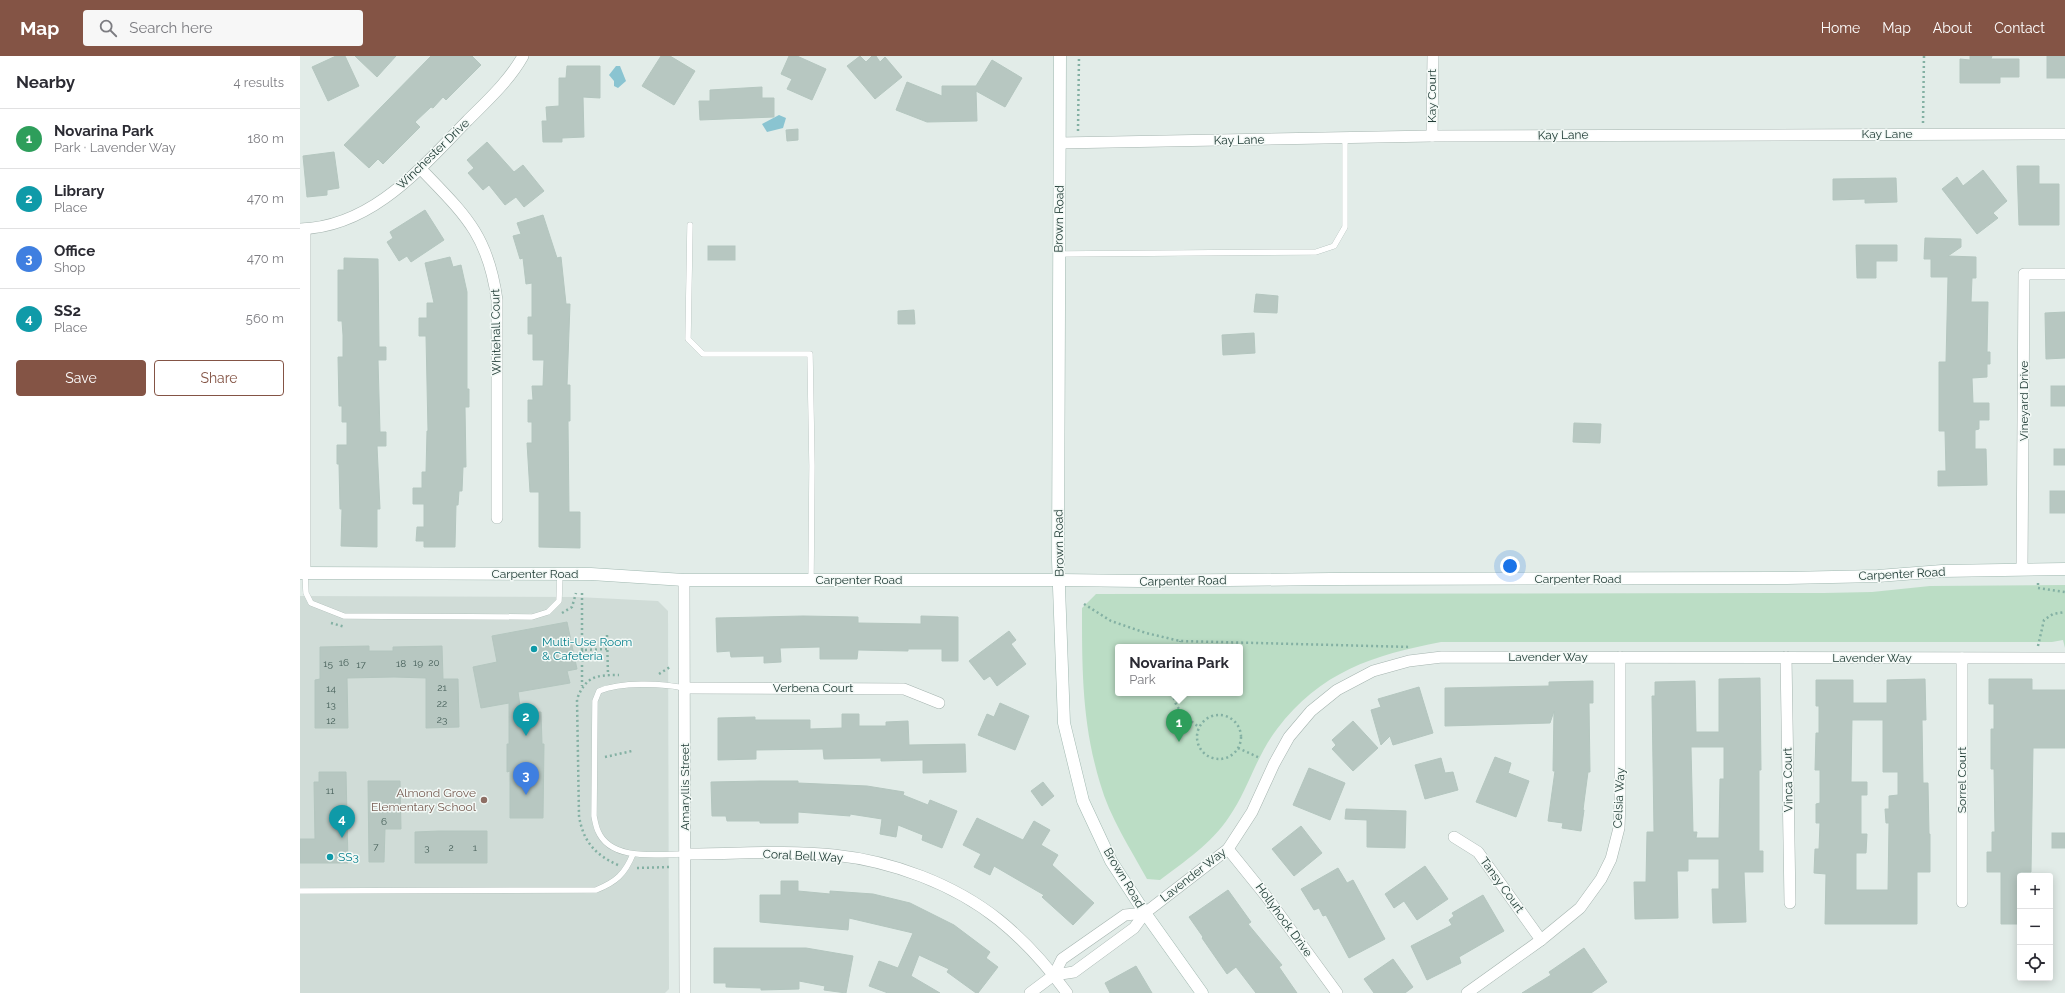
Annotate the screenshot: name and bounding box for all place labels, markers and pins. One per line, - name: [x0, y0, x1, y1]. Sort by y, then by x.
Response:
- place label: Multi-Use Room & Cafeteria: [542, 635, 632, 663]
- marker: Multi-Use Room & Cafeteria: [529, 644, 539, 654]
- pin: 2: [513, 703, 539, 736]
- pin: 1: [1166, 709, 1192, 742]
- pin: 3: [513, 762, 539, 795]
- place label: Almond Grove Elementary School: [371, 786, 477, 814]
- marker: Almond Grove Elementary School: [479, 795, 489, 805]
- pin: 4: [329, 805, 355, 838]
- place label: SS3: [338, 850, 359, 864]
- marker: SS3: [325, 852, 335, 862]

